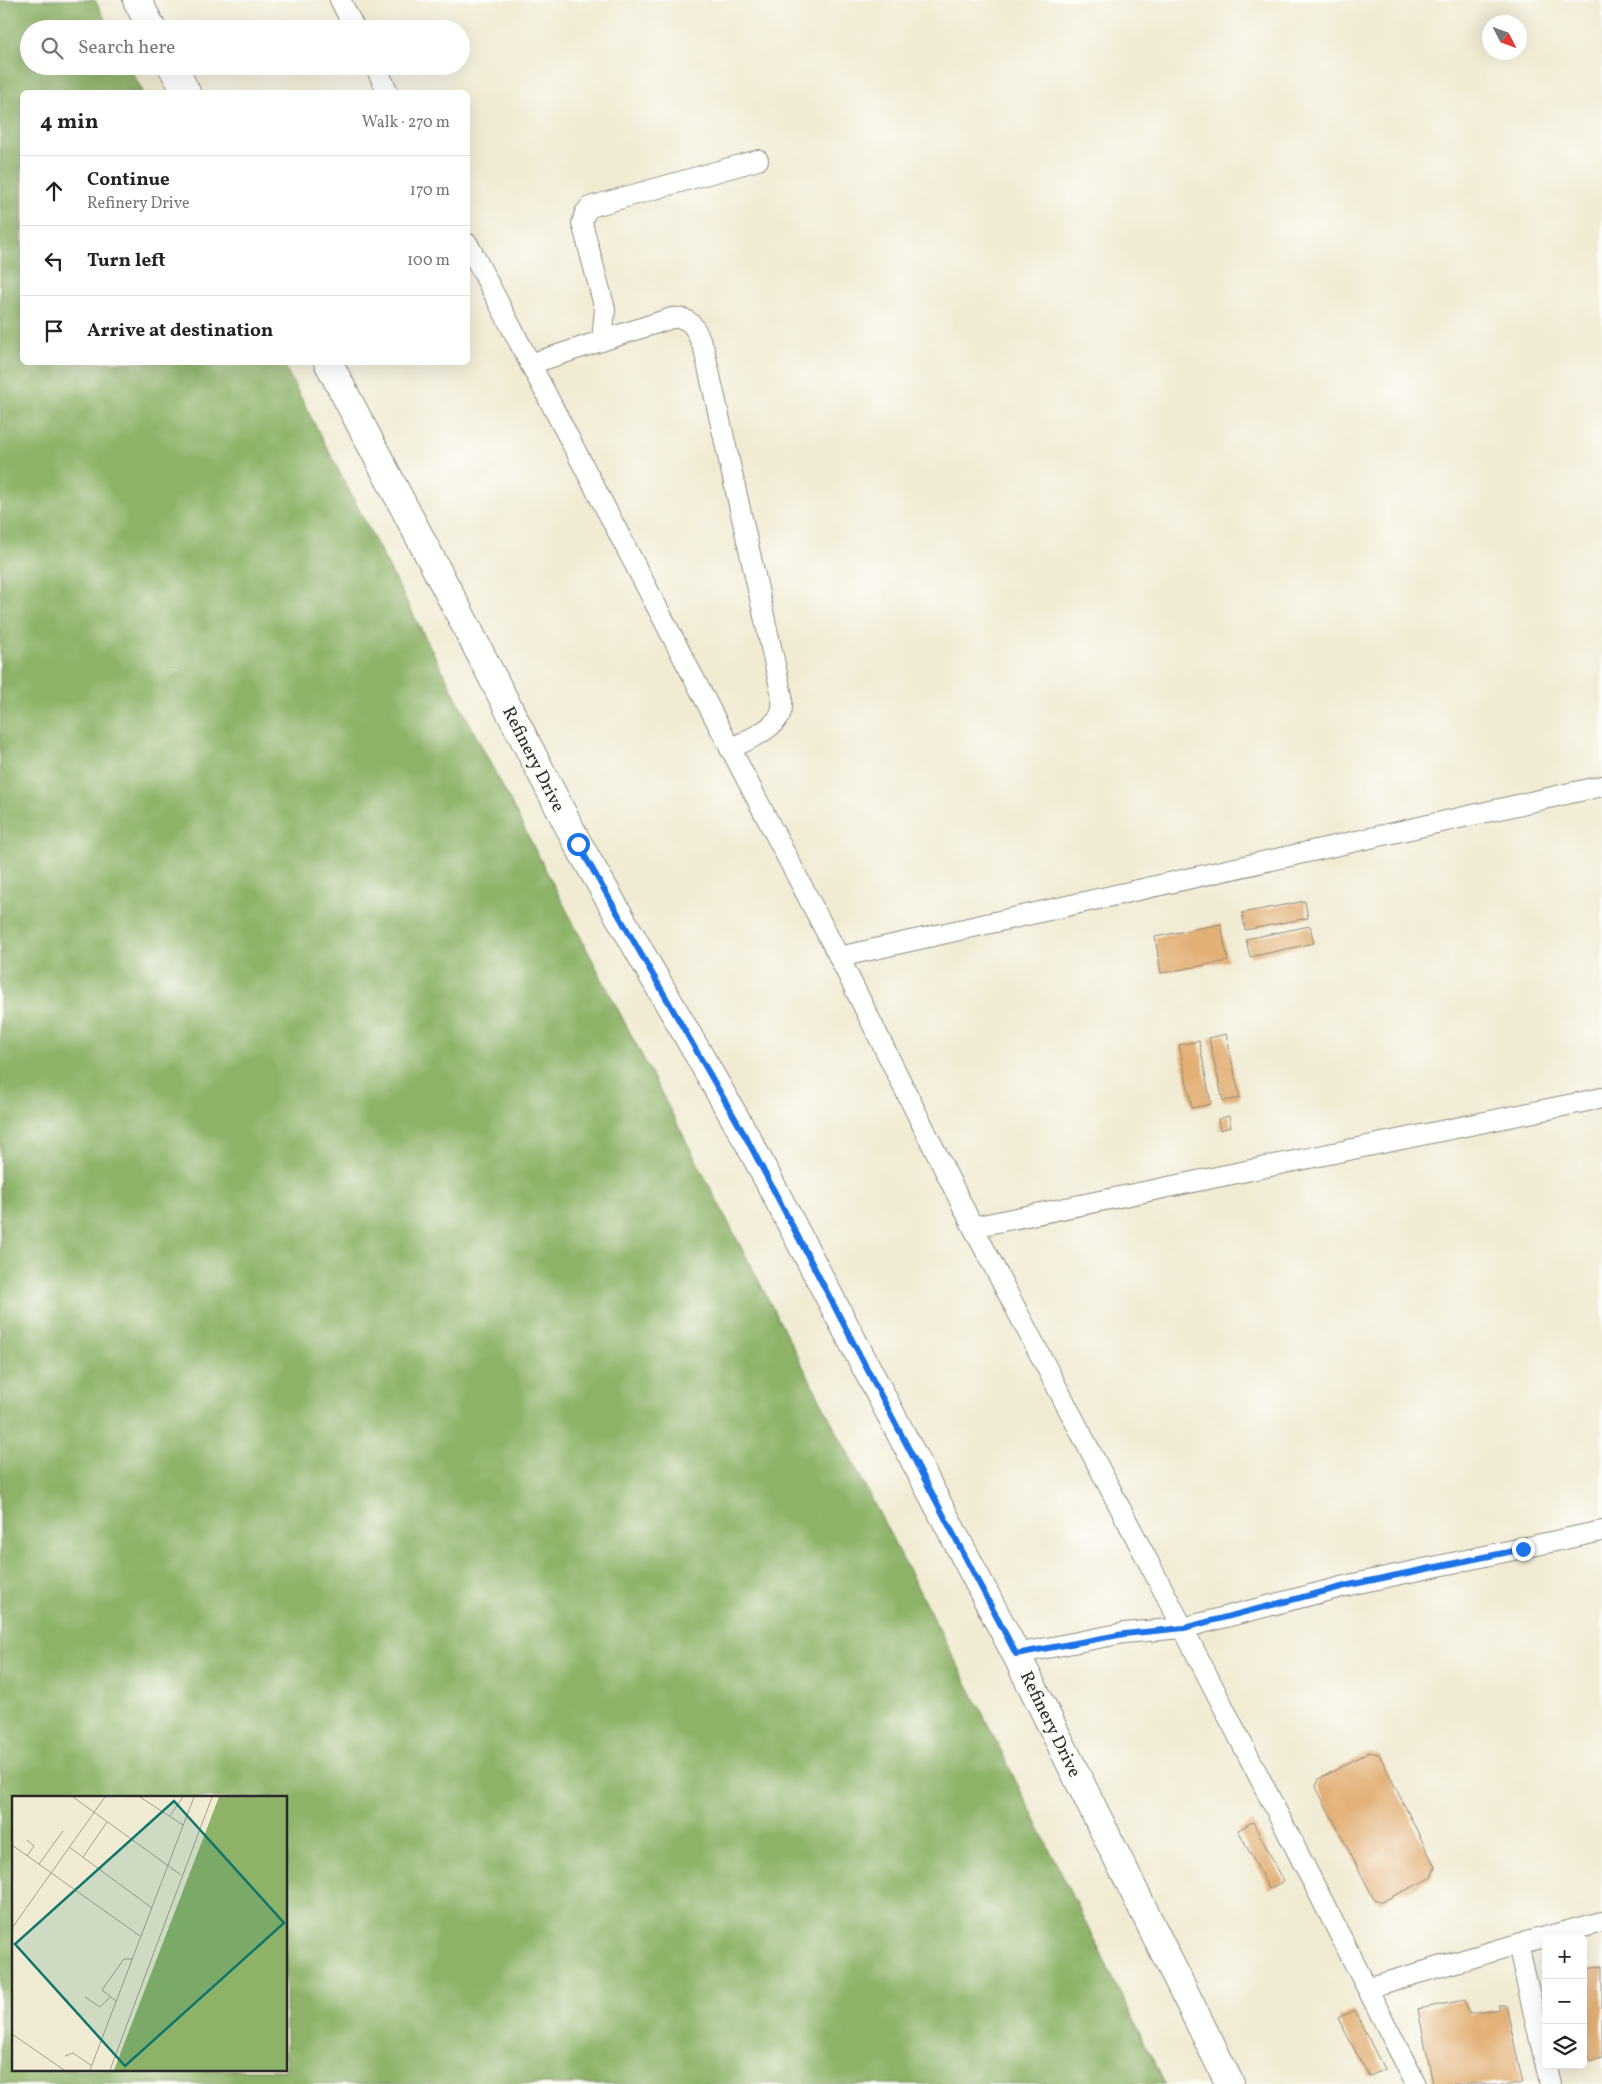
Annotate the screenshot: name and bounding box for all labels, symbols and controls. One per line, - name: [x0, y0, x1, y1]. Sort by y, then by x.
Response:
- north arrow: [1482, 15, 1527, 60]
- search box: [20, 20, 470, 75]
- icon: search: [38, 34, 66, 62]
- text: Search here: [78, 35, 175, 61]
- text: 4 min: [40, 108, 99, 137]
- text: Walk · 270 m: [362, 112, 450, 134]
- text: Continue: [87, 167, 170, 193]
- icon: ahead: [40, 177, 68, 205]
- text: 170 m: [410, 180, 450, 202]
- text: Refinery Drive: [87, 193, 190, 215]
- icon: left: [40, 247, 68, 275]
- text: Turn left: [87, 248, 166, 274]
- text: 100 m: [407, 250, 450, 272]
- icon: arrive: [40, 317, 68, 345]
- text: Arrive at destination: [87, 318, 273, 344]
- street label: Refinery Drive: [495, 703, 570, 817]
- route start: [567, 833, 590, 856]
- route end: [1512, 1538, 1535, 1561]
- street label: Refinery Drive: [1013, 1667, 1086, 1782]
- inset map: [12, 1796, 288, 2072]
- map controls: [1542, 1934, 1587, 2069]
- button: +: [1542, 1934, 1587, 1979]
- button: −: [1542, 1979, 1587, 2024]
- button: layers: [1542, 2024, 1587, 2069]

